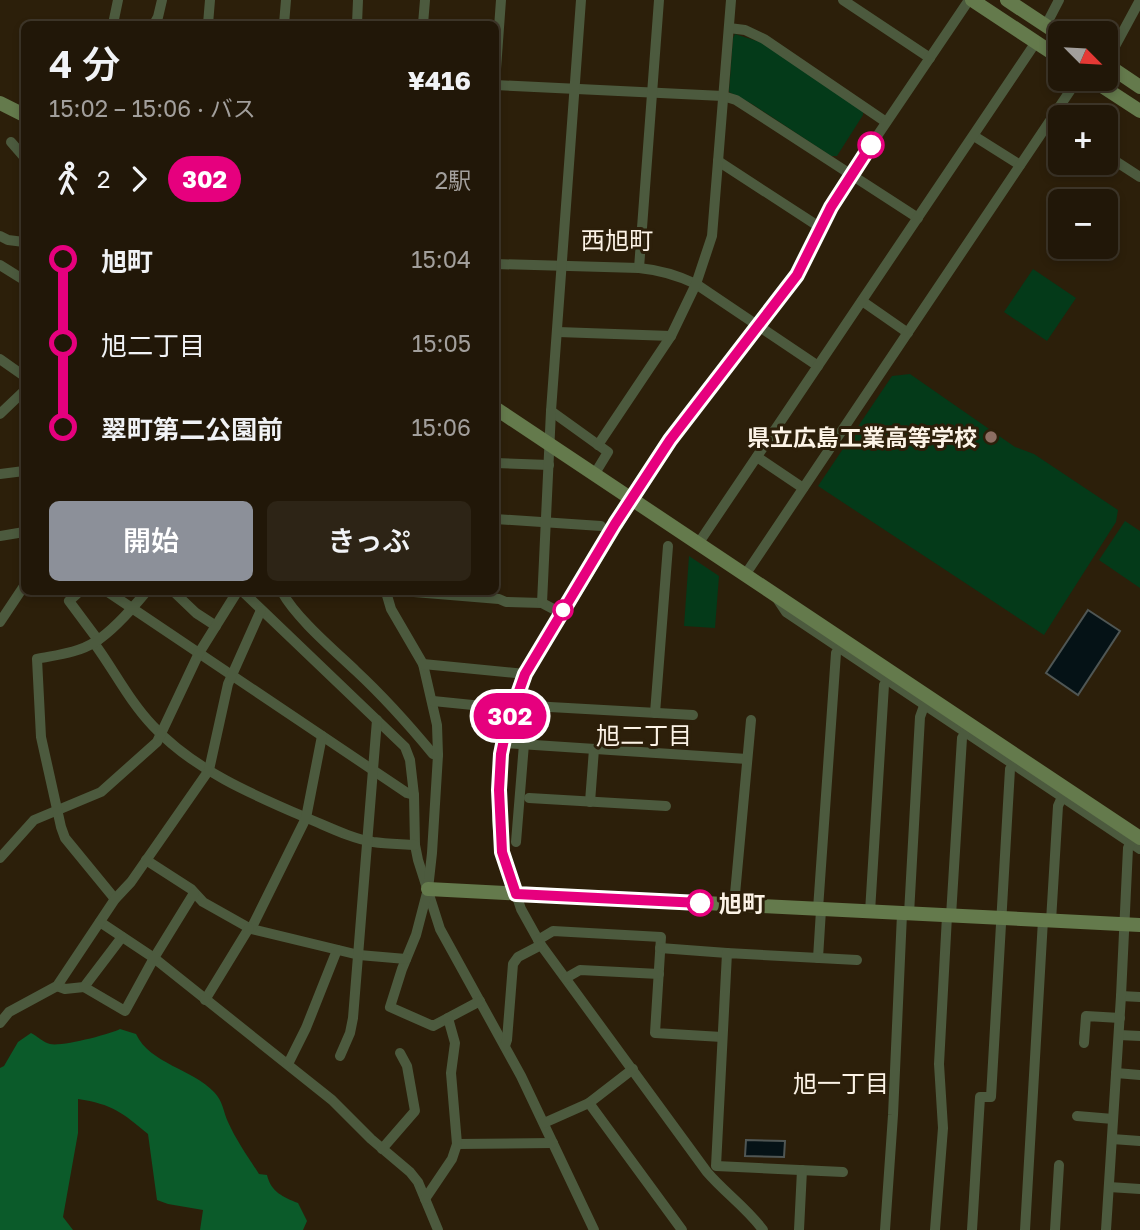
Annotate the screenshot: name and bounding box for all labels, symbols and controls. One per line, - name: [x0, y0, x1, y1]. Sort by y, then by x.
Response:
- north arrow: [1048, 21, 1118, 91]
- map controls: [1048, 21, 1118, 259]
- text: 4 分: [49, 41, 120, 86]
- text: ¥416: [408, 65, 471, 96]
- text: 15:02 – 15:06 · バス: [49, 94, 256, 122]
- button: +: [1048, 105, 1118, 175]
- unlabelled marker: [858, 132, 884, 158]
- icon: walk: [49, 160, 87, 198]
- icon: forward: [120, 160, 158, 198]
- text: 302: [182, 164, 227, 193]
- text: 2: [97, 165, 110, 193]
- text: 2駅: [435, 166, 471, 194]
- button: −: [1048, 189, 1118, 259]
- district label: 西旭町: [581, 225, 653, 254]
- text: 15:04: [411, 245, 471, 273]
- text: 旭町: [101, 246, 153, 277]
- text: 15:05: [412, 329, 471, 357]
- text: 旭二丁目: [101, 330, 205, 361]
- text: 15:06: [411, 413, 471, 441]
- text: 翠町第二公園前: [101, 414, 283, 445]
- place label: 県立広島工業高等学校: [747, 423, 977, 451]
- marker: 県立広島工業高等学校: [983, 429, 999, 445]
- button: 開始: [49, 501, 253, 581]
- button: きっぷ: [267, 501, 471, 581]
- unlabelled marker: [553, 600, 573, 620]
- line badge: 302: [470, 693, 550, 739]
- text: 302: [488, 701, 532, 730]
- district label: 旭二丁目: [596, 720, 692, 749]
- place label: 旭町: [719, 889, 765, 917]
- marker: 旭町: [687, 890, 713, 916]
- district label: 旭一丁目: [793, 1068, 889, 1097]

